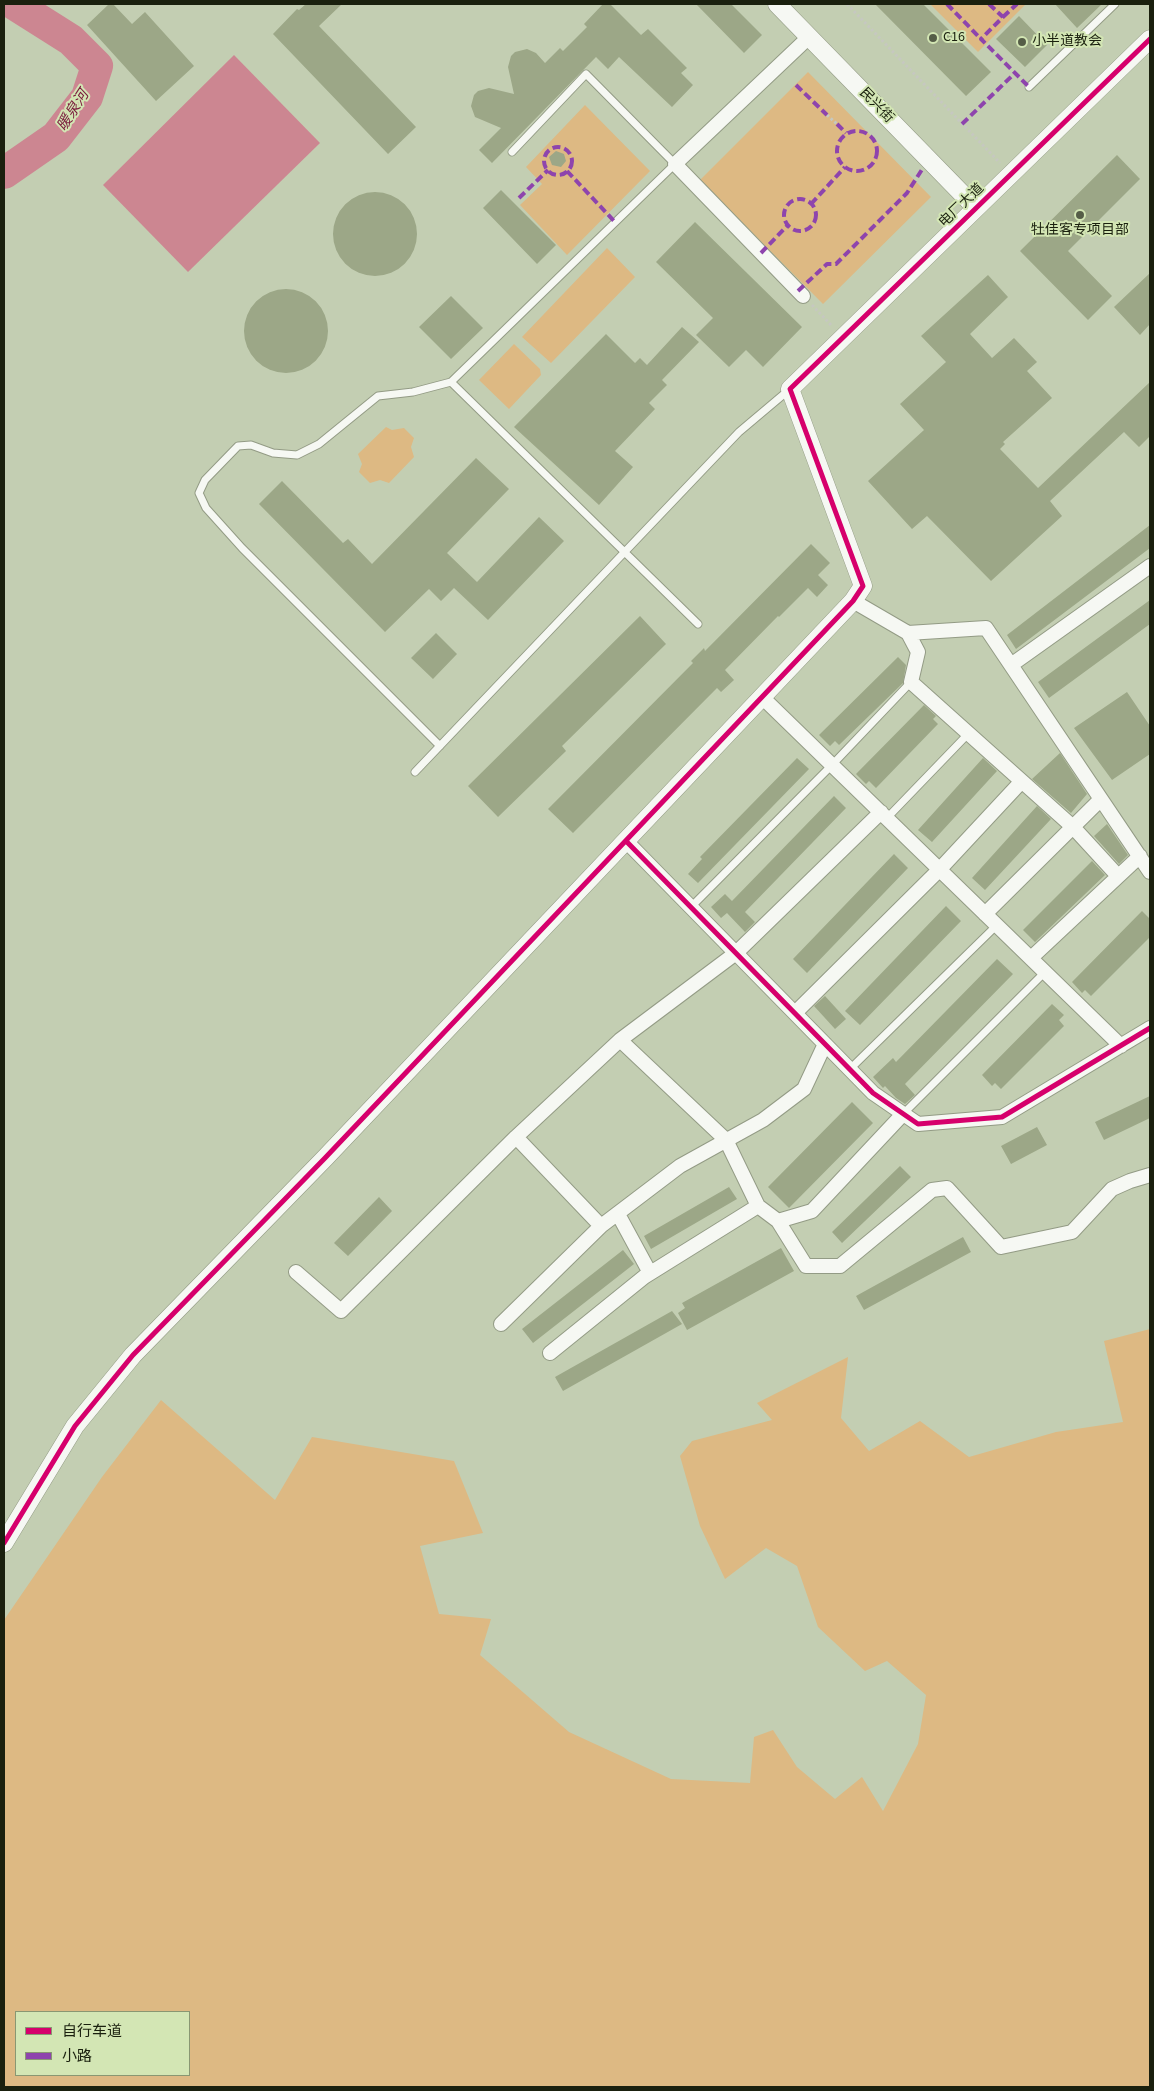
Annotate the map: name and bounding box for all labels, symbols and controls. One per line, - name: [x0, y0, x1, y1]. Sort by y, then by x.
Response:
- place label: C16: [943, 30, 965, 46]
- marker: C16: [927, 32, 939, 44]
- place label: 小半道教会: [1032, 34, 1102, 50]
- marker: 小半道教会: [1016, 36, 1028, 48]
- street label: 民兴街: [855, 85, 897, 127]
- water label: 暖泉河: [54, 87, 94, 135]
- street label: 电厂大道: [936, 181, 988, 231]
- marker: 牡佳客专项目部: [1074, 209, 1086, 221]
- place label: 牡佳客专项目部: [1031, 223, 1129, 239]
- legend: [15, 2011, 190, 2076]
- text: 自行车道: [62, 2021, 122, 2042]
- text: 小路: [62, 2046, 92, 2067]

